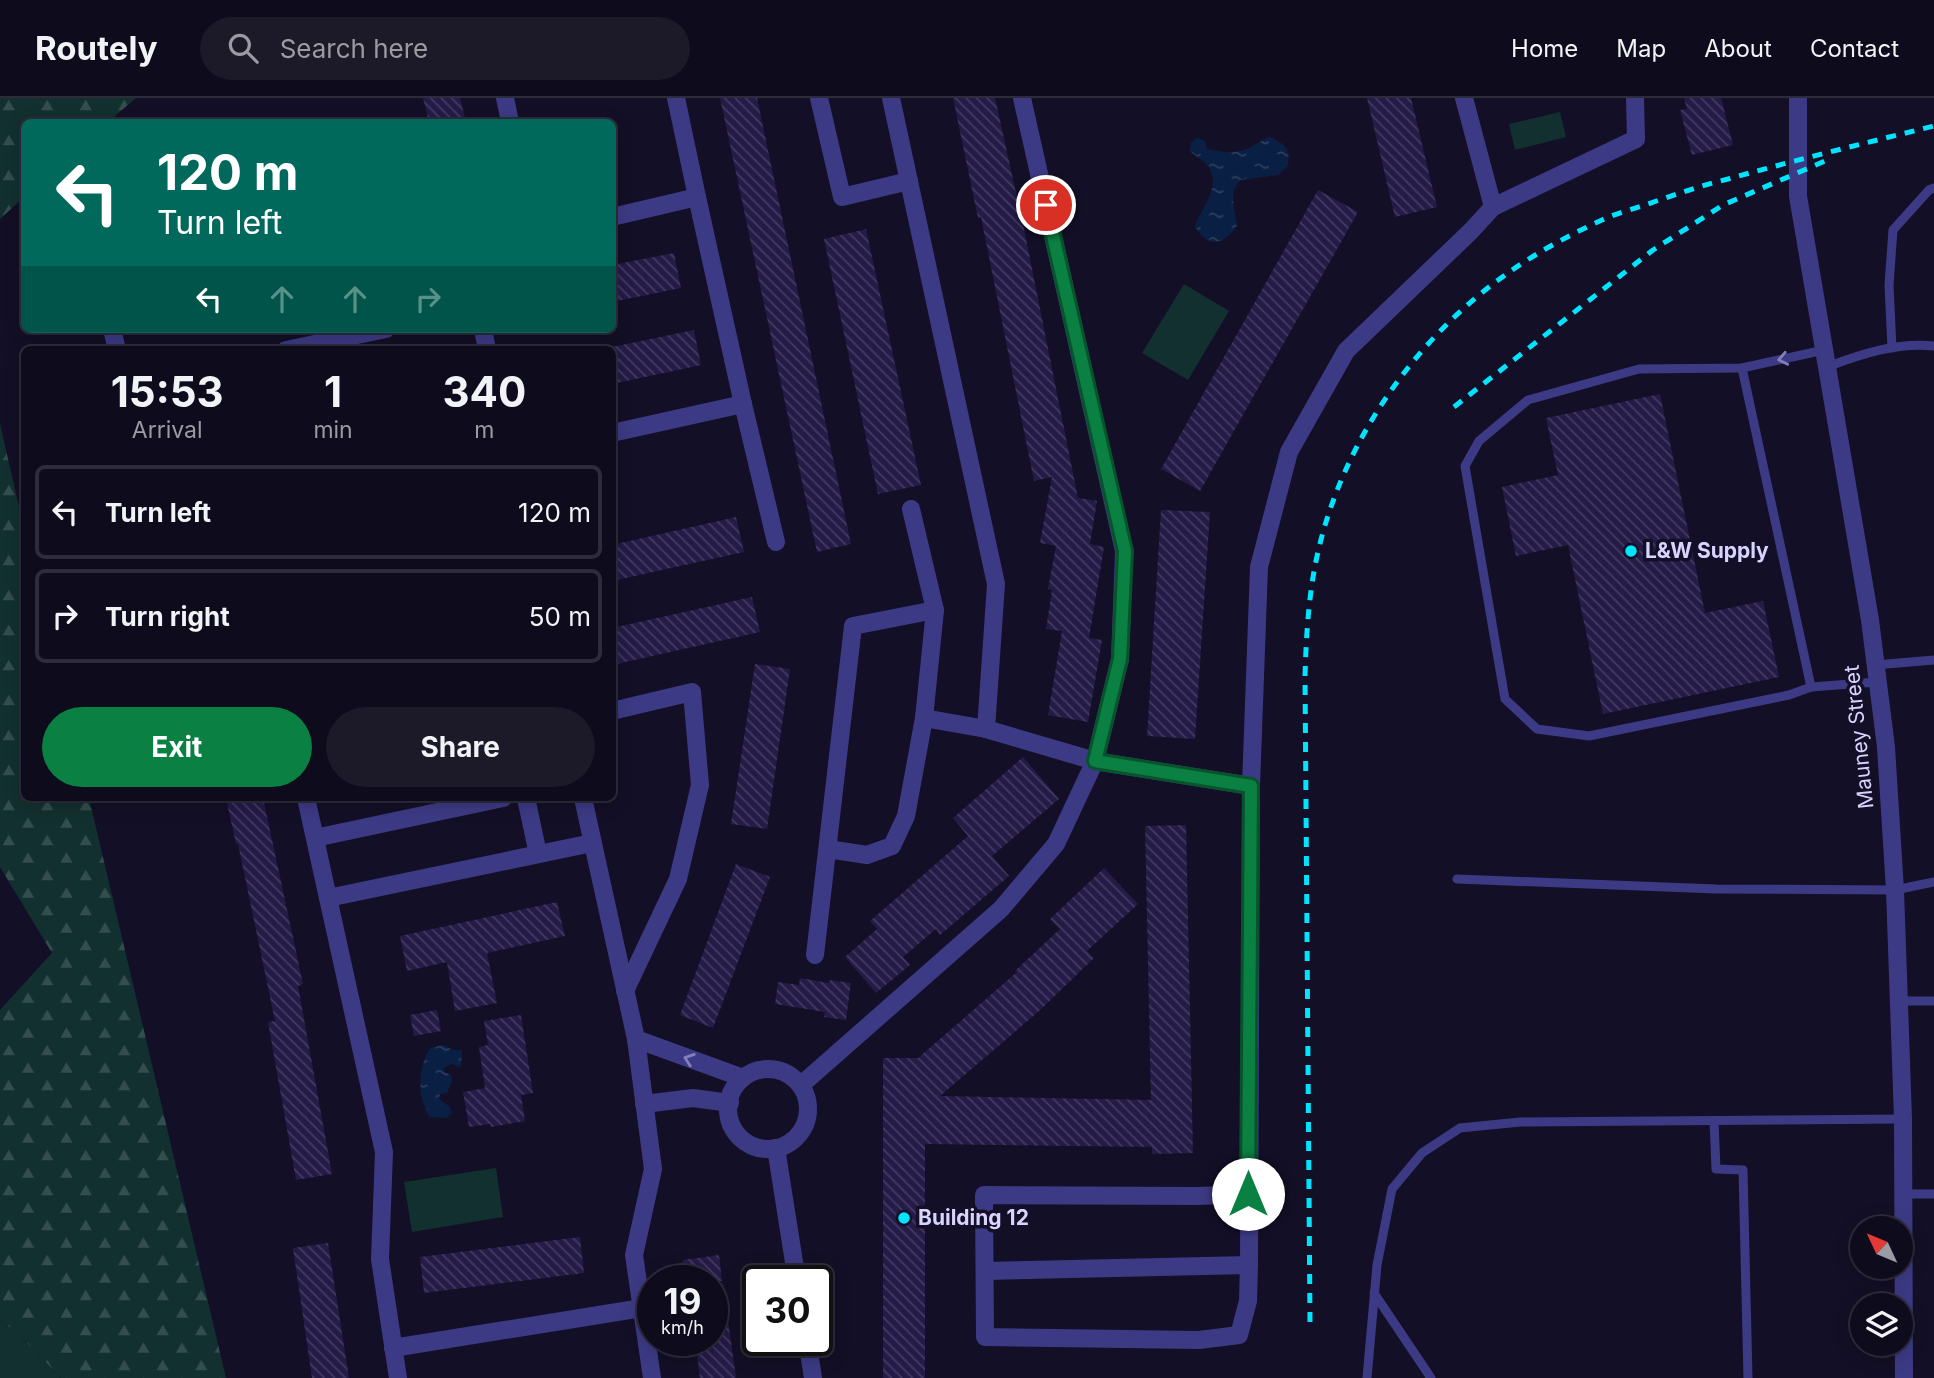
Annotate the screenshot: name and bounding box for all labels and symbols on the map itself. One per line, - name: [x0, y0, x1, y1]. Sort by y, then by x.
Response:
- pin: [1016, 175, 1076, 235]
- one-way arrow: [1777, 350, 1789, 365]
- place label: L&W Supply: [1645, 538, 1769, 563]
- marker: L&W Supply: [1623, 543, 1639, 559]
- street label: Mauney Street: [1839, 664, 1878, 810]
- one-way arrow: [684, 1053, 696, 1067]
- position arrow: [1211, 1157, 1285, 1231]
- place label: Building 12: [918, 1205, 1029, 1230]
- marker: Building 12: [896, 1210, 912, 1226]
- north arrow: [1850, 1216, 1913, 1279]
- speed limit sign: 30: [742, 1265, 833, 1356]

